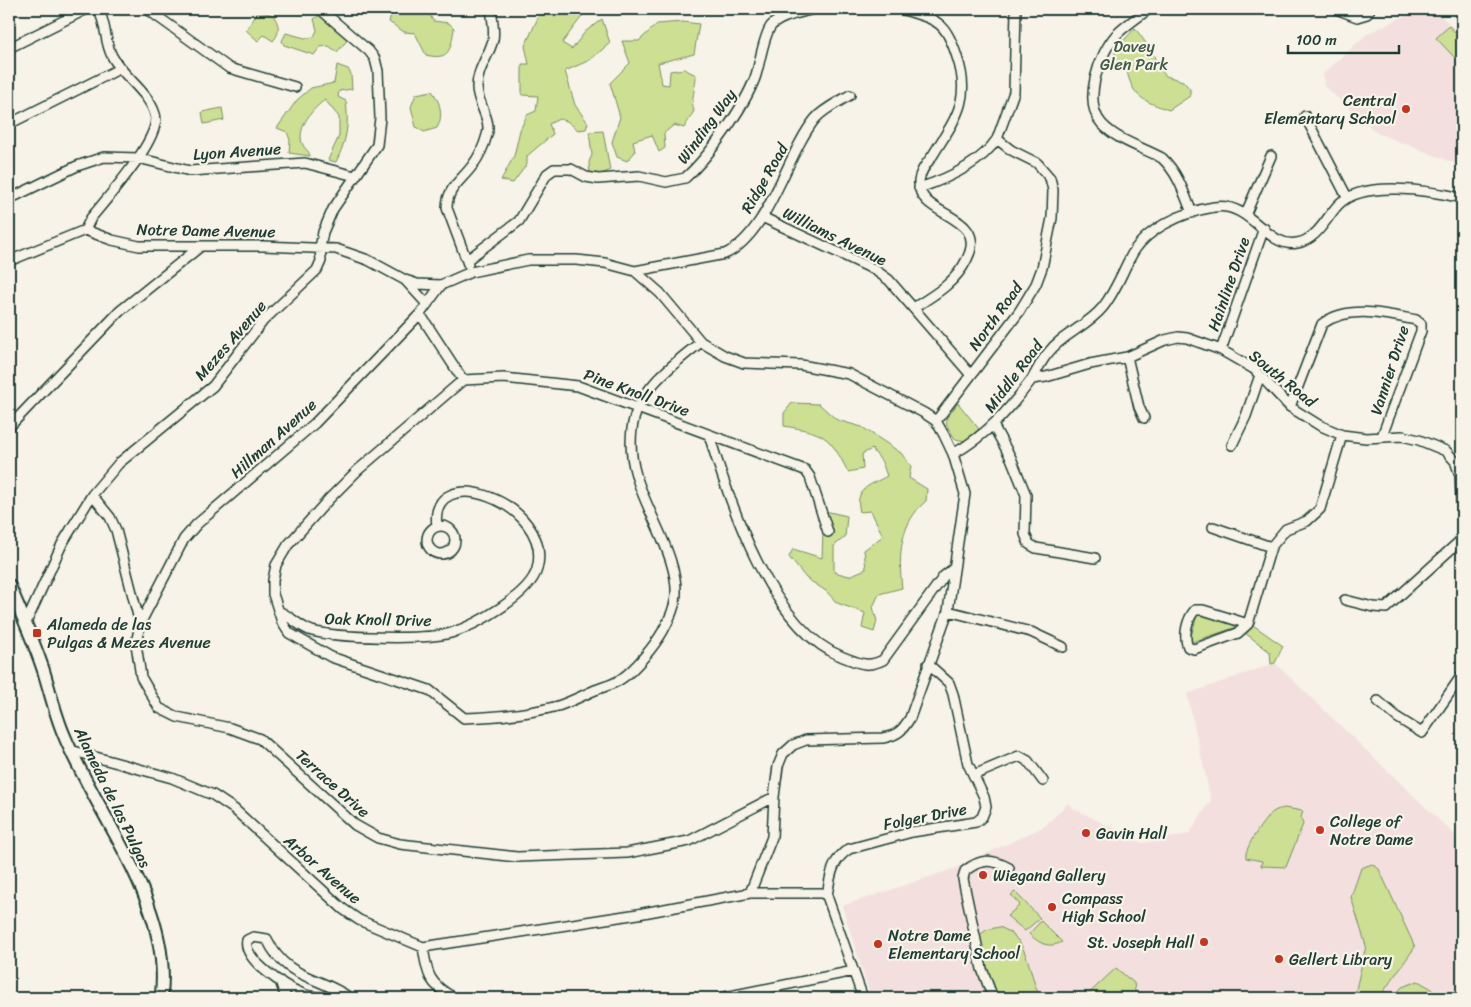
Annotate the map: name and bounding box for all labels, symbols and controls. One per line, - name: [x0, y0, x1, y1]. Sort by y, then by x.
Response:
- scale bar: [1288, 22, 1400, 54]
- text: 100 m: [1296, 27, 1337, 53]
- park label: Davey Glen Park: [1100, 32, 1169, 79]
- street label: Winding Way: [669, 82, 744, 170]
- place label: Central Elementary School: [1264, 86, 1396, 133]
- marker: Central Elementary School: [1400, 103, 1412, 115]
- street label: Lyon Avenue: [192, 134, 282, 169]
- street label: Ridge Road: [733, 136, 797, 219]
- street label: Williams Avenue: [778, 199, 892, 274]
- street label: Notre Dame Avenue: [136, 215, 276, 246]
- street label: Hainline Drive: [1199, 233, 1258, 335]
- street label: North Road: [960, 274, 1031, 357]
- street label: Mezes Avenue: [187, 293, 274, 387]
- street label: Vannier Drive: [1361, 322, 1418, 419]
- street label: Middle Road: [976, 332, 1052, 419]
- street label: South Road: [1242, 342, 1324, 416]
- street label: Pine Knoll Drive: [580, 360, 694, 425]
- street label: Hillman Avenue: [223, 391, 324, 486]
- street label: Oak Knoll Drive: [324, 604, 432, 635]
- place label: Alameda de las Pulgas & Mezes Avenue: [46, 610, 211, 657]
- marker: Alameda de las Pulgas & Mezes Avenue: [31, 627, 43, 639]
- street label: Alameda de las Pulgas: [65, 721, 160, 873]
- street label: Terrace Drive: [288, 742, 377, 825]
- street label: Folger Drive: [881, 794, 969, 839]
- place label: College of Notre Dame: [1330, 807, 1413, 854]
- place label: Gavin Hall: [1096, 819, 1168, 848]
- marker: College of Notre Dame: [1314, 824, 1326, 836]
- street label: Arbor Avenue: [276, 826, 368, 912]
- marker: Gavin Hall: [1080, 827, 1092, 839]
- place label: Wiegand Gallery: [993, 861, 1106, 890]
- marker: Wiegand Gallery: [977, 869, 989, 881]
- place label: Compass High School: [1062, 884, 1146, 931]
- marker: Compass High School: [1046, 901, 1058, 913]
- place label: Notre Dame Elementary School: [888, 921, 1020, 968]
- place label: St. Joseph Hall: [1087, 928, 1194, 957]
- marker: St. Joseph Hall: [1198, 936, 1210, 948]
- marker: Notre Dame Elementary School: [872, 938, 884, 950]
- place label: Gellert Library: [1289, 945, 1393, 974]
- marker: Gellert Library: [1273, 953, 1285, 965]

